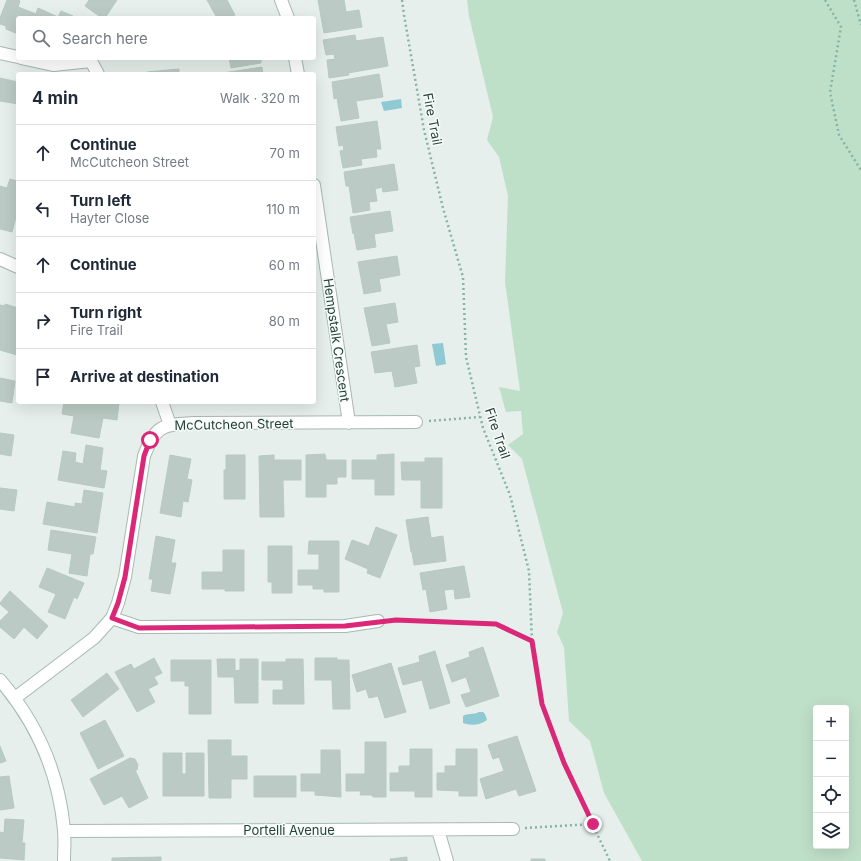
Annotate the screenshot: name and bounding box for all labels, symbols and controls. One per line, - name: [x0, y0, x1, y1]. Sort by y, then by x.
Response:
- search box: [16, 16, 316, 60]
- icon: search: [30, 27, 52, 49]
- text: Search here: [62, 29, 148, 48]
- text: 4 min: [32, 88, 78, 108]
- text: Walk · 320 m: [220, 90, 300, 106]
- street label: Fire Trail: [420, 92, 446, 146]
- text: Continue: [70, 135, 137, 154]
- icon: ahead: [32, 142, 54, 164]
- text: 70 m: [270, 145, 300, 161]
- text: McCutcheon Street: [70, 154, 189, 170]
- text: Turn left: [70, 191, 131, 210]
- icon: left: [32, 198, 54, 220]
- text: 110 m: [266, 201, 300, 217]
- text: Hayter Close: [70, 210, 149, 226]
- icon: ahead: [32, 254, 54, 276]
- text: Continue: [70, 255, 137, 274]
- text: 60 m: [269, 257, 300, 273]
- street label: Hempstalk Crescent: [320, 277, 354, 403]
- text: Turn right: [70, 303, 142, 322]
- icon: right: [32, 310, 54, 332]
- text: 80 m: [269, 313, 300, 329]
- text: Fire Trail: [70, 322, 123, 338]
- icon: arrive: [32, 366, 54, 388]
- text: Arrive at destination: [70, 367, 219, 386]
- street label: Fire Trail: [482, 405, 514, 461]
- street label: McCutcheon Street: [174, 415, 294, 433]
- route start: [141, 431, 159, 449]
- map controls: [813, 705, 849, 849]
- button: +: [813, 705, 849, 741]
- button: −: [813, 741, 849, 777]
- button: locate: [813, 777, 849, 813]
- button: layers: [813, 813, 849, 849]
- route end: [584, 815, 602, 833]
- street label: Portelli Avenue: [243, 822, 335, 838]

